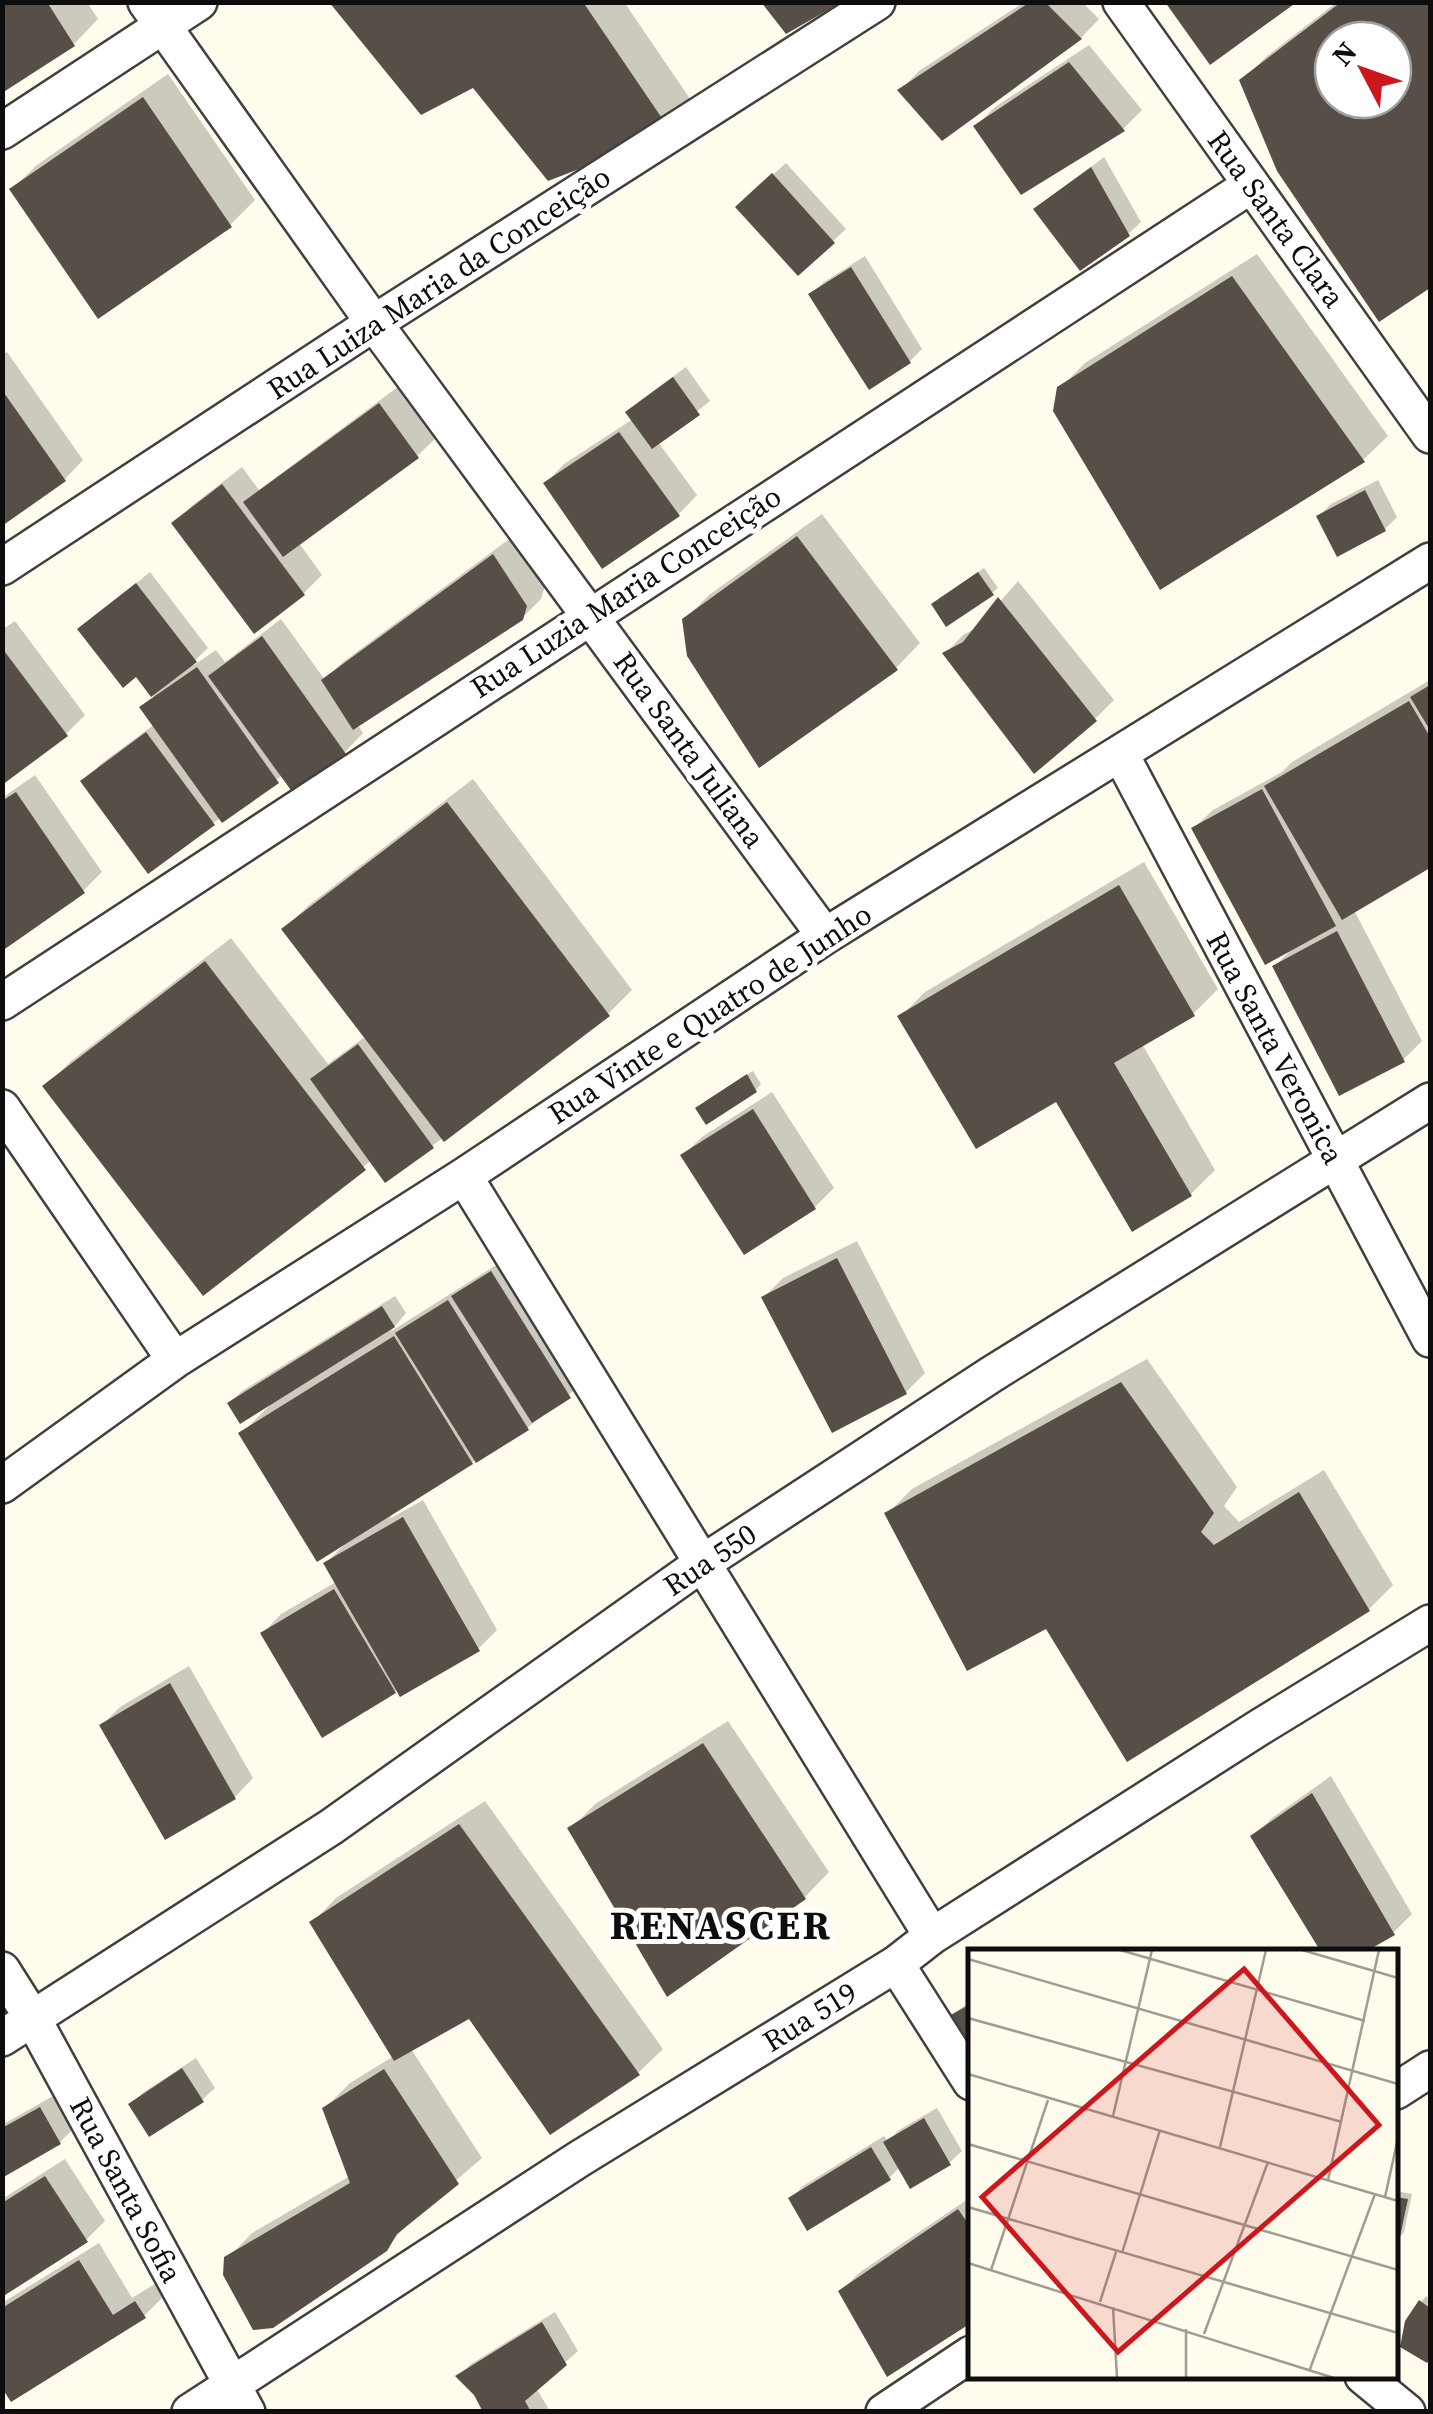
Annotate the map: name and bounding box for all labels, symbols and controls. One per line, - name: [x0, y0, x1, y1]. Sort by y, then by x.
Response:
- north arrow: [1313, 20, 1413, 120]
- text: N: [1323, 33, 1365, 74]
- street label: Rua Santa Clara: [1198, 122, 1355, 316]
- street label: Rua Luiza Maria da Conceição: [259, 156, 618, 409]
- street label: Rua Luzia Maria Conceição: [462, 476, 789, 708]
- street label: Rua Santa Juliana: [604, 643, 775, 857]
- street label: Rua Vinte e Quatro de Junho: [540, 893, 879, 1134]
- street label: Rua Santa Veronica: [1197, 924, 1354, 1172]
- street label: Rua 550: [655, 1514, 764, 1606]
- district label: RENASCER: [610, 1898, 832, 1952]
- inset map: [968, 1949, 1398, 2379]
- street label: Rua 519: [755, 1972, 865, 2062]
- street label: Rua Santa Sofia: [60, 2090, 193, 2290]

